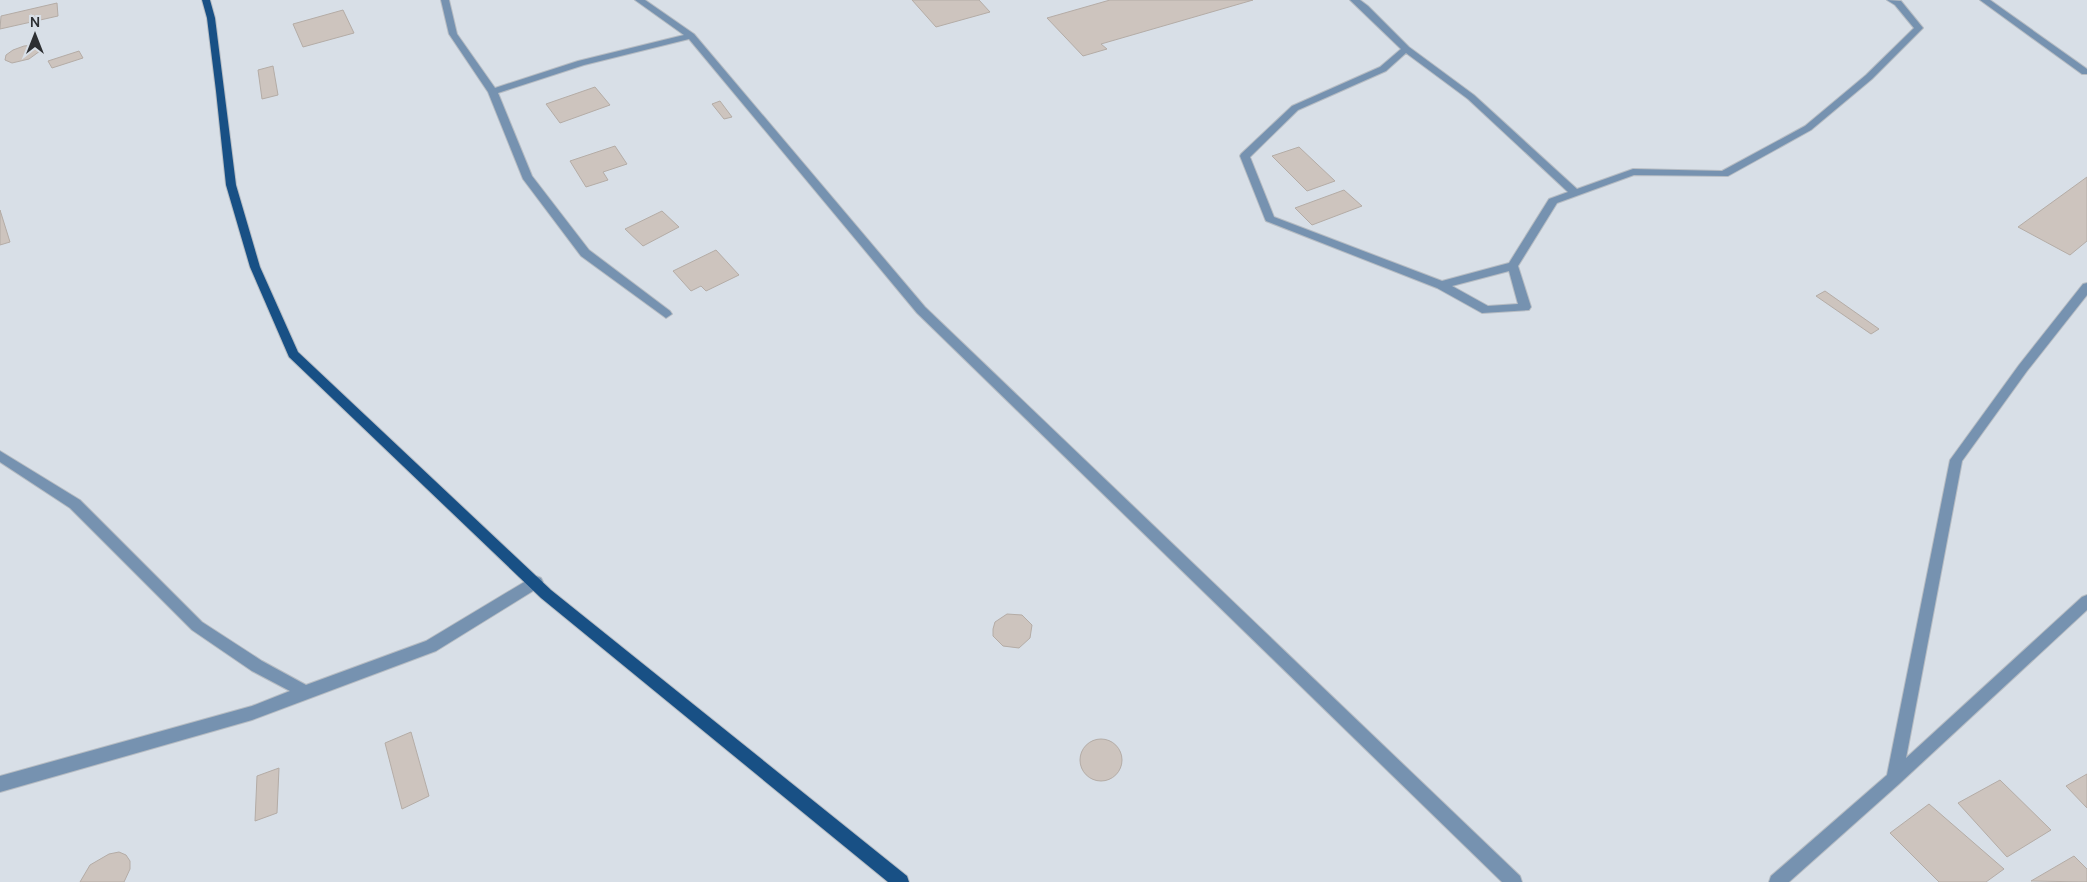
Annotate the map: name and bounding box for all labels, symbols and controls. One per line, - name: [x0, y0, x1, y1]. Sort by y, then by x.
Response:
- north arrow: [10, 10, 60, 60]
- text: N: [30, 12, 40, 31]

